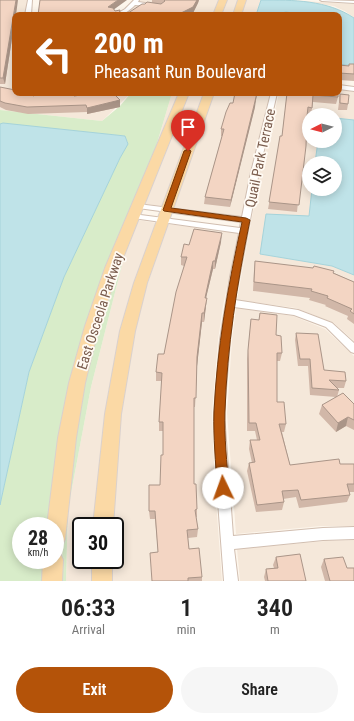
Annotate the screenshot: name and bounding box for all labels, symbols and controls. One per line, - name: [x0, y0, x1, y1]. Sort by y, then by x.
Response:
- text: 200 m: [94, 27, 164, 60]
- icon: left: [28, 28, 80, 80]
- text: Pheasant Run Boulevard: [94, 61, 266, 82]
- street label: Quail Park Terrace: [242, 107, 278, 209]
- north arrow: [302, 108, 342, 148]
- map controls: [302, 108, 342, 196]
- pin: [171, 110, 205, 151]
- icon: arrive: [177, 116, 199, 138]
- button: layers: [302, 156, 342, 196]
- street label: East Osceola Parkway: [74, 250, 126, 371]
- position arrow: [202, 467, 244, 509]
- speed limit sign: 30: [72, 517, 124, 569]
- text: 28: [28, 526, 48, 550]
- text: km/h: [28, 547, 48, 558]
- text: 06:33: [61, 594, 116, 622]
- text: 1: [180, 594, 192, 622]
- text: 340: [257, 594, 293, 622]
- text: Arrival: [72, 622, 105, 637]
- text: min: [177, 622, 196, 637]
- text: m: [270, 622, 280, 637]
- button: Exit: [16, 667, 173, 713]
- button: Share: [181, 667, 338, 713]

